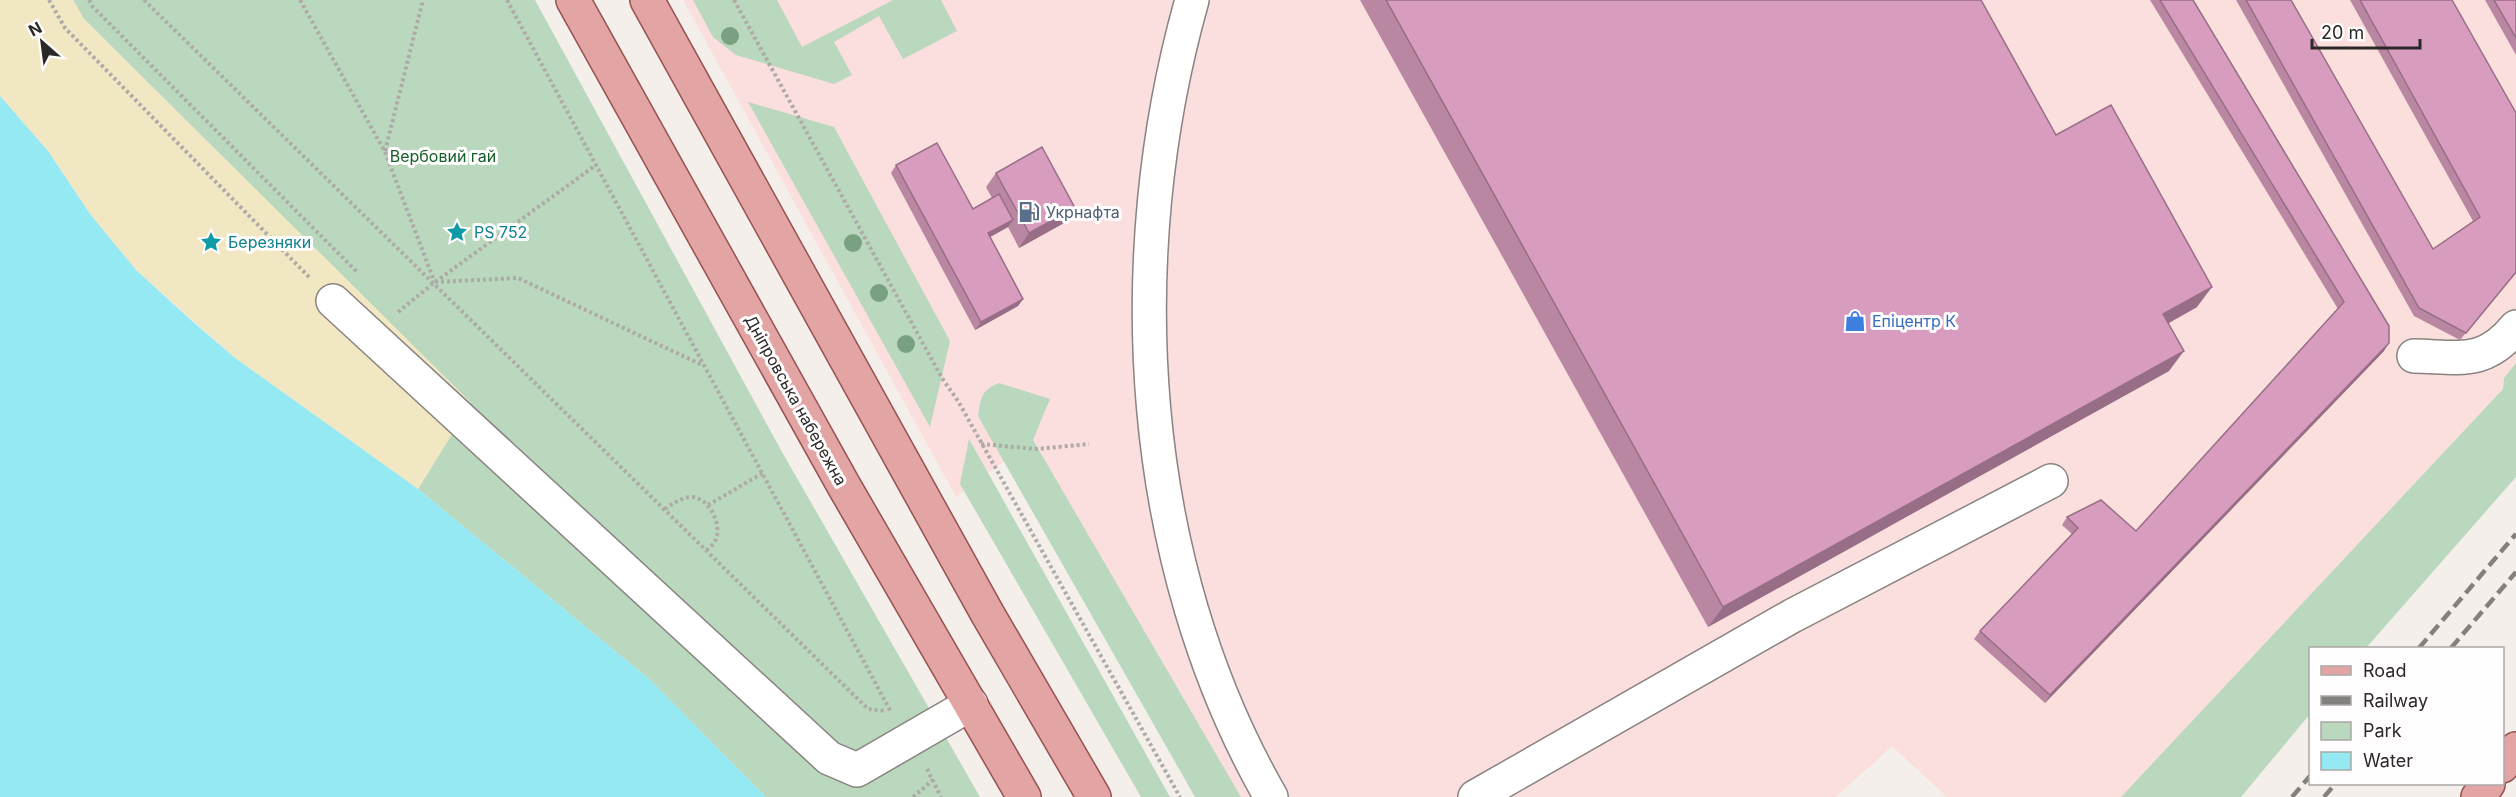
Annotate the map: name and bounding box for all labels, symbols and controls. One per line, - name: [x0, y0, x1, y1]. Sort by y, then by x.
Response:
- north arrow: [12, 12, 72, 72]
- scale bar: [2312, 12, 2420, 50]
- text: N: [25, 17, 45, 40]
- text: 20 m: [2321, 22, 2364, 43]
- park label: Вербовий гай: [390, 146, 496, 166]
- fuel station icon: Укрнафта: [1017, 200, 1041, 224]
- place label: Укрнафта: [1046, 202, 1120, 222]
- place icon: PS 752: [445, 220, 469, 244]
- place label: PS 752: [474, 222, 527, 242]
- place icon: Березняки: [199, 230, 223, 254]
- place label: Березняки: [228, 232, 311, 252]
- shop icon: Епіцентр К: [1843, 309, 1867, 333]
- street label: Дніпровська набережна: [741, 311, 851, 489]
- place label: Епіцентр К: [1872, 311, 1956, 331]
- legend: [2309, 647, 2504, 785]
- text: Road: [2363, 660, 2406, 681]
- text: Railway: [2363, 690, 2428, 711]
- text: Park: [2363, 720, 2402, 741]
- text: Water: [2363, 750, 2413, 771]

